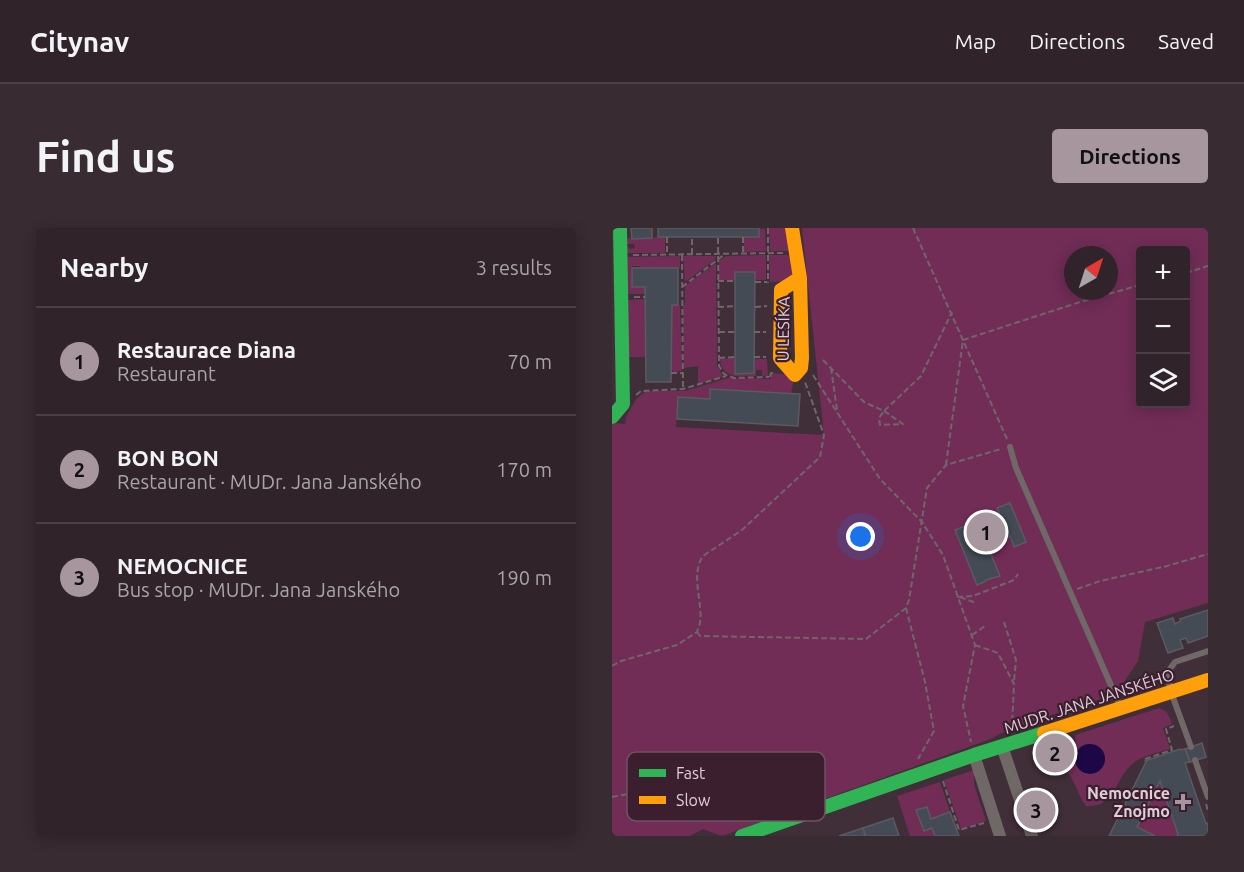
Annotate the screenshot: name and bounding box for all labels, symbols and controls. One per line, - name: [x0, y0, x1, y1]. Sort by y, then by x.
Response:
- text: Citynav: [30, 26, 129, 57]
- text: Map: [955, 29, 996, 53]
- text: Directions: [1029, 29, 1125, 53]
- text: Saved: [1158, 29, 1214, 53]
- button: Directions: [1052, 129, 1208, 183]
- text: Find us: [36, 133, 175, 180]
- north arrow: [1064, 246, 1118, 300]
- map controls: [1136, 246, 1190, 408]
- button: +: [1136, 246, 1190, 300]
- text: Nearby: [60, 253, 148, 282]
- text: 3 results: [476, 256, 552, 279]
- street label: U LESÍKA: [771, 296, 793, 362]
- button: −: [1136, 300, 1190, 354]
- text: Restaurace Diana: [117, 337, 296, 362]
- text: 1: [74, 350, 85, 373]
- text: 70 m: [508, 350, 552, 373]
- button: layers: [1136, 354, 1190, 408]
- text: Restaurant: [117, 362, 216, 385]
- text: BON BON: [117, 445, 219, 470]
- text: 2: [74, 458, 85, 481]
- text: 170 m: [496, 458, 552, 481]
- text: Restaurant · MUDr. Jana Janského: [117, 470, 422, 493]
- pin: 1: [966, 510, 1006, 554]
- your location: [846, 522, 875, 551]
- text: NEMOCNICE: [117, 553, 248, 578]
- text: 3: [74, 566, 85, 589]
- text: 190 m: [496, 566, 552, 589]
- text: Bus stop · MUDr. Jana Janského: [117, 578, 400, 601]
- street label: MUDR. JANA JANSKÉHO: [1001, 663, 1176, 737]
- pin: 2: [1036, 730, 1074, 776]
- legend: [627, 752, 825, 821]
- text: Fast: [676, 764, 706, 782]
- place label: Nemocnice Znojmo: [1087, 784, 1170, 820]
- pin: 3: [1016, 788, 1056, 832]
- text: Slow: [676, 791, 711, 809]
- marker: Nemocnice Znojmo: [1174, 793, 1192, 811]

